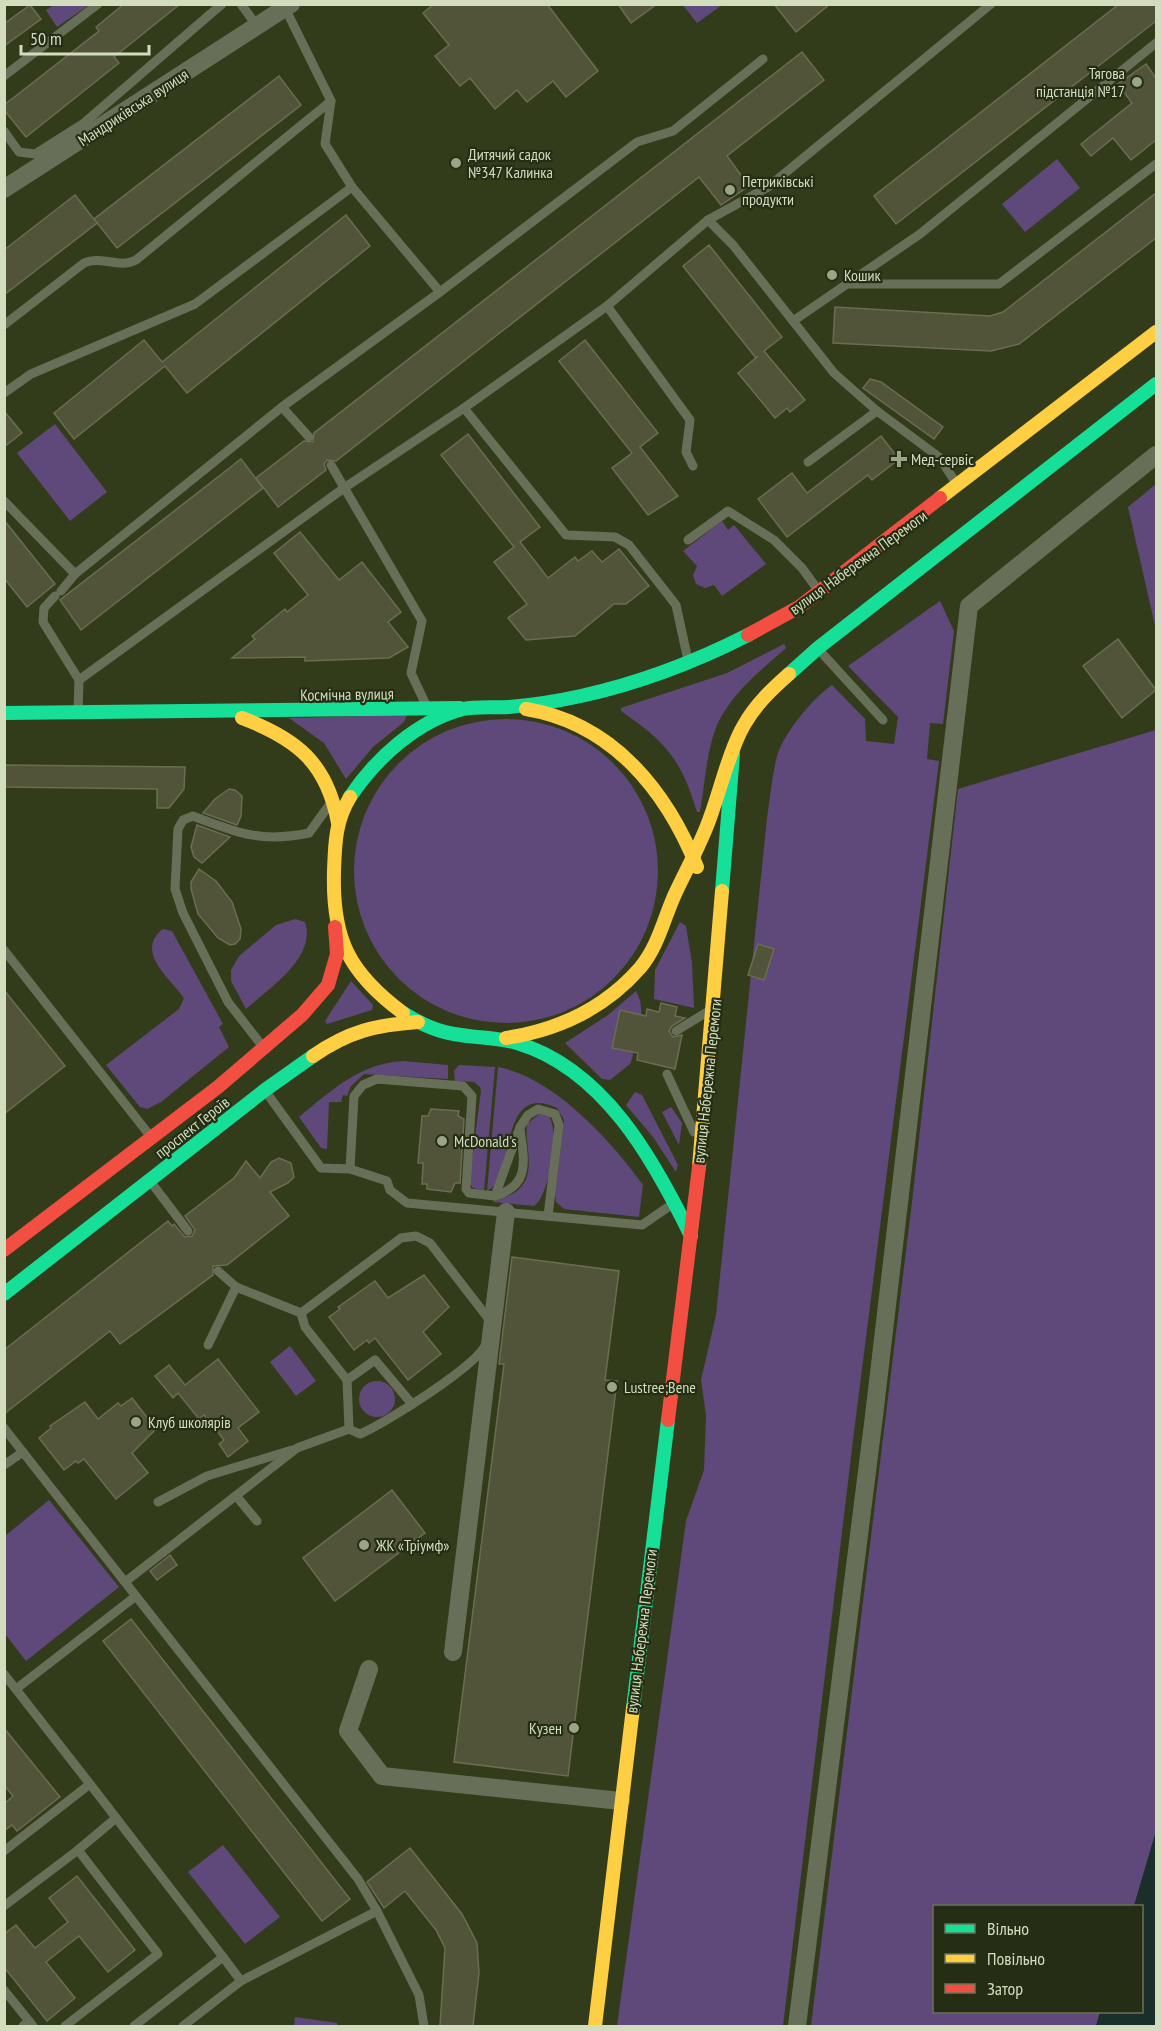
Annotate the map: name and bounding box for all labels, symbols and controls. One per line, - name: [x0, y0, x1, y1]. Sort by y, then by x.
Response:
- scale bar: [21, 18, 148, 56]
- text: 50 m: [30, 27, 62, 50]
- place label: Тягова пiдстанцiя №17: [1036, 63, 1125, 101]
- street label: Мандриківська вулиця: [74, 64, 192, 150]
- marker: Тягова пiдстанцiя №17: [1130, 75, 1144, 89]
- place label: Дитячий садок №347 Калинка: [468, 144, 553, 182]
- marker: Дитячий садок №347 Калинка: [449, 156, 463, 170]
- place label: Петриківські продукти: [742, 171, 814, 209]
- marker: Петриківські продукти: [723, 183, 737, 197]
- place label: Кошик: [844, 265, 882, 285]
- marker: Кошик: [825, 268, 839, 282]
- place label: Мед-сервіс: [911, 449, 974, 469]
- marker: Мед-сервіс: [892, 452, 906, 466]
- street label: вулиця Набережна Перемоги: [785, 505, 931, 619]
- street label: Космічна вулиця: [300, 683, 394, 705]
- street label: вулиця Набережна Перемоги: [688, 998, 726, 1164]
- street label: проспект Героїв: [151, 1092, 233, 1162]
- place label: McDonald's: [454, 1131, 517, 1151]
- marker: McDonald's: [435, 1134, 449, 1148]
- place label: Lustree;Bene: [624, 1377, 696, 1397]
- marker: Lustree;Bene: [605, 1380, 619, 1394]
- place label: Клуб школярів: [148, 1412, 231, 1432]
- marker: Клуб школярів: [129, 1415, 143, 1429]
- place label: ЖК «Тріумф»: [375, 1535, 449, 1555]
- marker: ЖК «Тріумф»: [357, 1538, 371, 1552]
- street label: вулиця Набережна Перемоги: [621, 1548, 661, 1714]
- place label: Кузен: [529, 1718, 562, 1738]
- marker: Кузен: [567, 1721, 581, 1735]
- legend: [933, 1905, 1143, 2013]
- text: Вільно: [987, 1917, 1029, 1940]
- text: Повільно: [987, 1947, 1045, 1970]
- text: Затор: [987, 1977, 1023, 2000]

